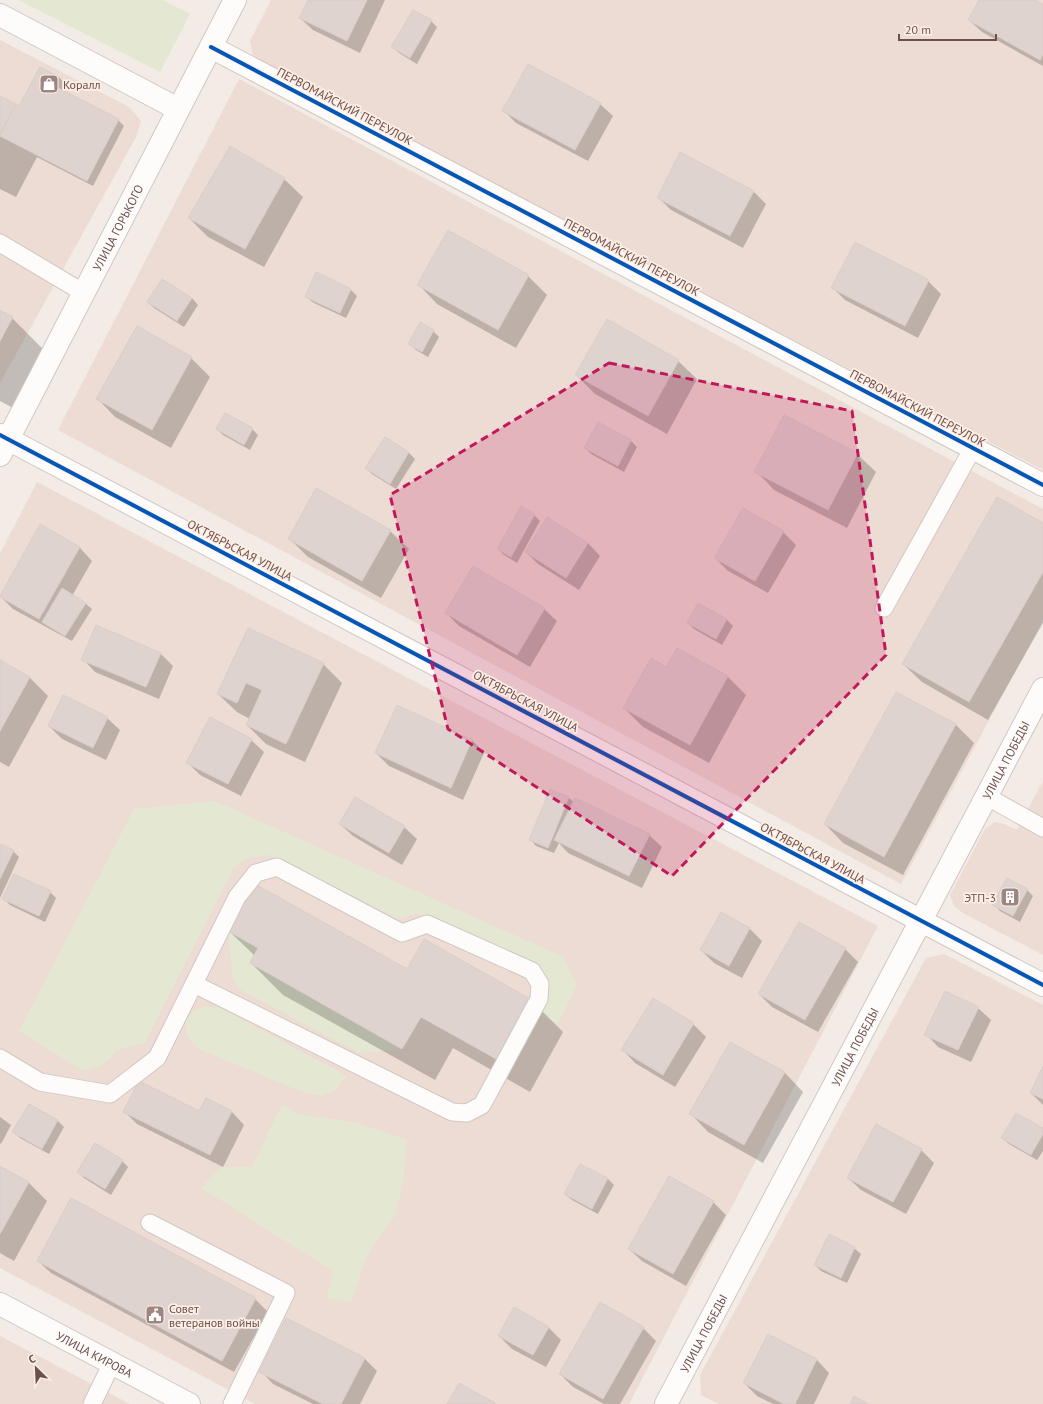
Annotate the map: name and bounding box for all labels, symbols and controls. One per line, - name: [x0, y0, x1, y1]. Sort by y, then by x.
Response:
- scale bar: [899, 16, 996, 42]
- text: 20 m: [905, 22, 931, 37]
- street label: ПЕРВОМАЙСКИЙ ПЕРЕУЛОК: [275, 64, 415, 148]
- shop icon: Коралл: [38, 73, 60, 95]
- place label: Коралл: [63, 77, 101, 92]
- street label: УЛИЦА ГОРЬКОГО: [89, 182, 146, 273]
- street label: ПЕРВОМАЙСКИЙ ПЕРЕУЛОК: [562, 215, 702, 299]
- street label: ПЕРВОМАЙСКИЙ ПЕРЕУЛОК: [848, 366, 988, 450]
- street label: ОКТЯБРЬСКАЯ УЛИЦА: [185, 516, 295, 584]
- street label: ОКТЯБРЬСКАЯ УЛИЦА: [471, 667, 581, 735]
- street label: УЛИЦА ПОБЕДЫ: [979, 718, 1032, 802]
- street label: ОКТЯБРЬСКАЯ УЛИЦА: [758, 819, 868, 887]
- building icon: ЭТП-3: [999, 886, 1021, 908]
- place label: ЭТП-3: [964, 890, 996, 905]
- street label: УЛИЦА ПОБЕДЫ: [828, 1005, 881, 1088]
- street label: УЛИЦА ПОБЕДЫ: [677, 1292, 730, 1375]
- place label: Совет ветеранов войны: [169, 1301, 260, 1330]
- public building icon: Совет ветеранов войны: [144, 1304, 166, 1326]
- street label: УЛИЦА КИРОВА: [54, 1328, 135, 1380]
- north arrow: [16, 1348, 56, 1388]
- text: С: [26, 1351, 38, 1367]

